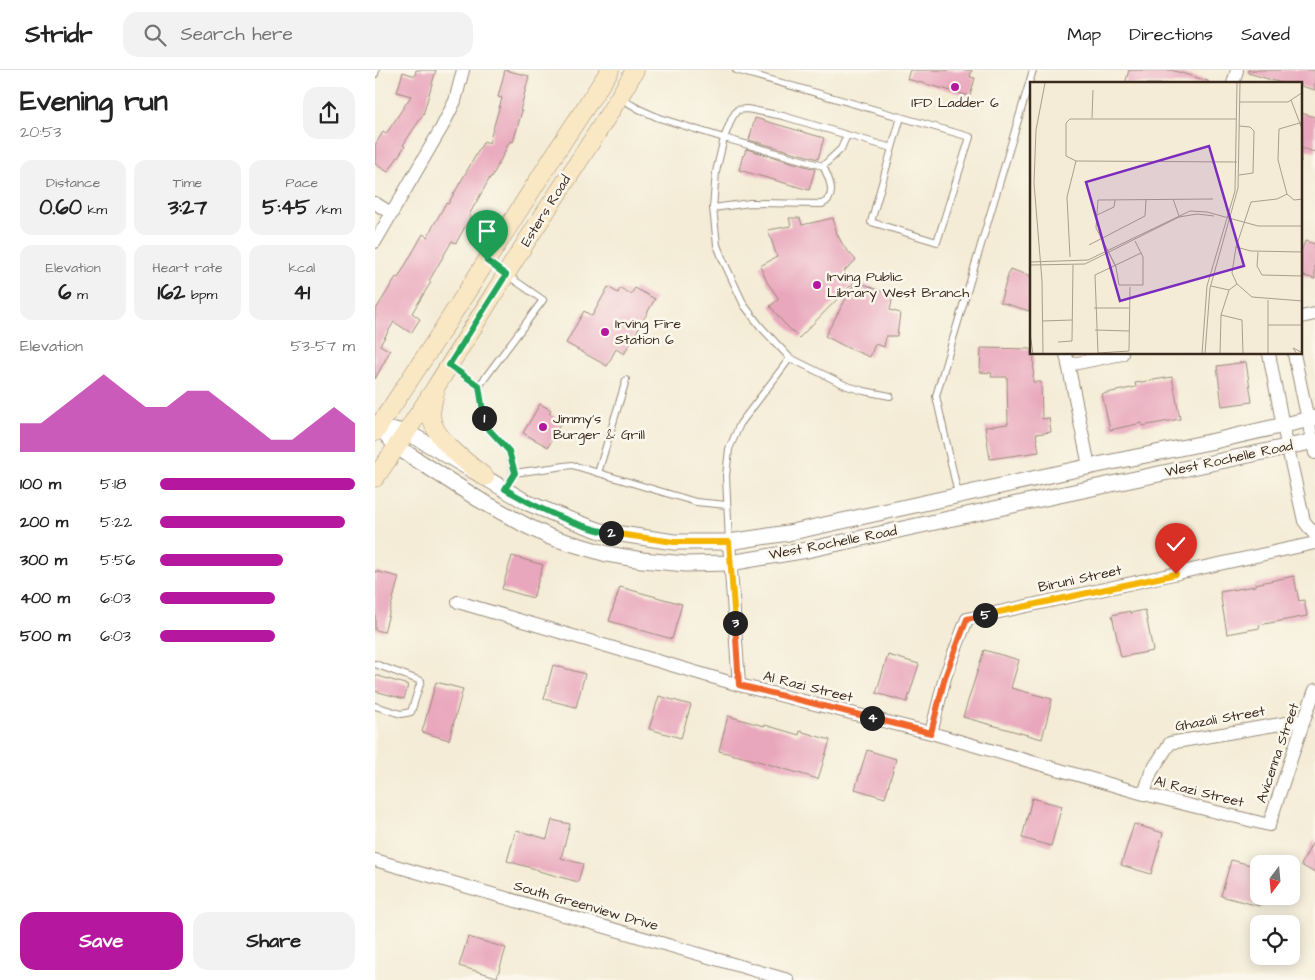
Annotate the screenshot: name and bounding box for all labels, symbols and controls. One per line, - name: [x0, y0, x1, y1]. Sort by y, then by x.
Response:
- search box: [123, 12, 473, 57]
- text: Stridr: [25, 18, 93, 52]
- icon: search: [141, 21, 169, 49]
- text: Search here: [181, 21, 293, 48]
- text: Map: [1067, 22, 1101, 47]
- text: Directions: [1129, 22, 1213, 47]
- text: Saved: [1241, 22, 1290, 47]
- marker: IFD Ladder 6: [949, 81, 961, 93]
- text: Evening run: [20, 82, 168, 121]
- inset map: [1030, 82, 1303, 355]
- button: share: [303, 87, 355, 139]
- place label: IFD Ladder 6: [911, 93, 999, 113]
- text: 20:53: [20, 121, 61, 143]
- street label: Esters Road: [516, 171, 576, 251]
- text: Distance: [46, 173, 100, 193]
- text: Time: [173, 173, 202, 193]
- text: Pace: [286, 173, 318, 193]
- text: 0.60: [39, 193, 82, 222]
- text: 3:27: [168, 193, 207, 222]
- text: 5:45: [262, 193, 310, 222]
- text: km: [82, 200, 107, 220]
- text: /km: [310, 200, 341, 220]
- pin: [466, 210, 508, 261]
- icon: arrive: [473, 217, 501, 245]
- text: Elevation: [46, 258, 101, 278]
- text: Heart rate: [152, 258, 223, 278]
- text: kcal: [288, 258, 315, 278]
- place label: Irving Public Library West Branch: [827, 267, 969, 303]
- text: 6: [58, 278, 71, 307]
- text: 162: [157, 278, 185, 307]
- text: 41: [293, 278, 310, 307]
- marker: Irving Public Library West Branch: [811, 279, 823, 291]
- text: m: [71, 285, 88, 305]
- text: bpm: [185, 285, 218, 305]
- place label: Irving Fire Station 6: [615, 314, 682, 350]
- marker: Irving Fire Station 6: [599, 326, 611, 338]
- text: Elevation: [20, 335, 83, 357]
- text: 53–57 m: [291, 335, 355, 357]
- pin: 1: [471, 406, 497, 430]
- text: 1: [484, 408, 485, 428]
- place label: Jimmy's Burger & Grill: [553, 409, 645, 445]
- marker: Jimmy's Burger & Grill: [537, 421, 549, 433]
- street label: West Rochelle Road: [1163, 436, 1295, 482]
- text: 100 m: [20, 473, 61, 495]
- text: 5:18: [100, 473, 126, 495]
- text: 200 m: [20, 511, 68, 533]
- text: 5:22: [100, 511, 132, 533]
- pin: 2: [599, 520, 623, 546]
- street label: West Rochelle Road: [767, 521, 899, 565]
- text: 2: [607, 523, 616, 543]
- pin: [1155, 523, 1197, 574]
- icon: check: [1162, 530, 1190, 558]
- text: 300 m: [20, 549, 67, 571]
- text: 5:56: [100, 549, 135, 571]
- street label: Biruni Street: [1036, 560, 1124, 598]
- text: 400 m: [20, 587, 70, 609]
- text: 6:03: [100, 587, 131, 609]
- pin: 5: [973, 602, 997, 628]
- text: 5: [981, 605, 990, 625]
- pin: 3: [723, 610, 747, 636]
- text: 3: [732, 613, 739, 633]
- text: 500 m: [20, 625, 70, 647]
- text: 6:03: [100, 625, 131, 647]
- street label: Al Razi Street: [761, 666, 855, 708]
- street label: Avicenna Street: [1252, 700, 1305, 806]
- street label: Ghazali Street: [1173, 701, 1267, 737]
- pin: 4: [859, 706, 885, 730]
- text: 4: [868, 708, 877, 728]
- street label: Al Razi Street: [1152, 771, 1246, 813]
- north arrow: [1250, 855, 1300, 905]
- map controls: [1250, 855, 1300, 965]
- street label: South Greenview Drive: [511, 876, 661, 936]
- button: Save: [20, 912, 183, 970]
- button: Share: [193, 912, 355, 970]
- button: locate: [1250, 915, 1300, 965]

